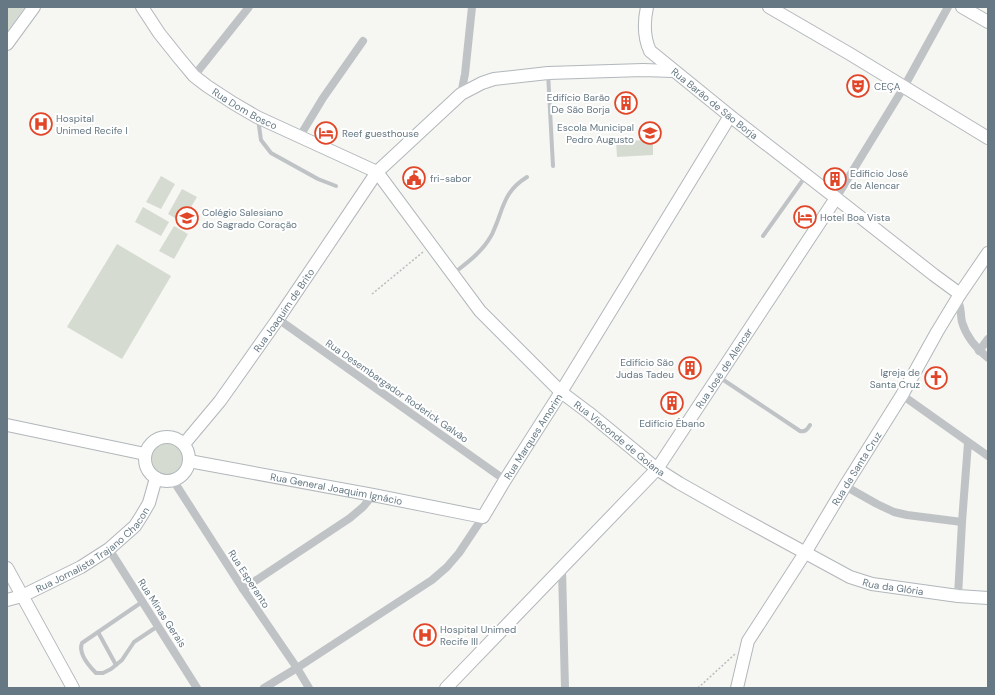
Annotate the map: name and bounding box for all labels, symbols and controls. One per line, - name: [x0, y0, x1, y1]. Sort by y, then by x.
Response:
- street label: Rua Barão de São Borja: [669, 65, 761, 142]
- theatre icon: CEÇA: [845, 73, 871, 99]
- place label: CEÇA: [874, 80, 901, 93]
- street label: Rua Dom Bosco: [210, 85, 279, 132]
- building icon: Edifício Barão De São Borja: [613, 90, 639, 116]
- place label: Edifício Barão De São Borja: [547, 91, 610, 116]
- hospital icon: Hospital Unimed Recife I: [28, 111, 54, 137]
- place label: Hospital Unimed Recife I: [56, 112, 128, 137]
- hotel icon: Reef guesthouse: [313, 120, 339, 146]
- school or university icon: Escola Municipal Pedro Augusto: [637, 120, 663, 146]
- place label: Escola Municipal Pedro Augusto: [557, 121, 634, 146]
- place label: Reef guesthouse: [342, 127, 419, 140]
- public building icon: fri-sabor: [401, 165, 427, 191]
- building icon: Edificio José de Alencar: [822, 166, 848, 192]
- place label: Edificio José de Alencar: [850, 167, 909, 192]
- place label: fri-sabor: [430, 172, 472, 185]
- hotel icon: Hotel Boa Vista: [792, 204, 818, 230]
- school or university icon: Colégio Salesiano do Sagrado Coração: [174, 205, 200, 231]
- place label: Colégio Salesiano do Sagrado Coração: [202, 206, 297, 231]
- place label: Hotel Boa Vista: [820, 211, 890, 224]
- street label: Rua Joaquim de Brito: [250, 266, 317, 355]
- street label: Rua José de Alencar: [692, 325, 755, 411]
- street label: Rua Desembargador Roderick Galvão: [323, 336, 471, 446]
- building icon: Edifício São Judas Tadeu: [677, 355, 703, 381]
- place label: Edifício São Judas Tadeu: [616, 356, 674, 381]
- church icon: Igreja de Santa Cruz: [923, 365, 949, 391]
- place label: Igreja de Santa Cruz: [870, 366, 920, 391]
- building icon: Edifício Ébano: [659, 390, 685, 416]
- street label: Rua Marques Amorim: [501, 391, 565, 482]
- street label: Rua Visconde de Goiana: [572, 398, 667, 479]
- place label: Edifício Ébano: [639, 417, 705, 430]
- street label: Rua da Santa Cruz: [828, 429, 884, 508]
- street label: Rua General Joaquim Ignácio: [269, 470, 404, 507]
- street label: Rua Jornalista Trajano Chacon: [33, 504, 152, 595]
- street label: Rua Esperanto: [225, 547, 273, 611]
- street label: Rua da Glória: [861, 575, 924, 598]
- street label: Rua Minas Gerais: [135, 576, 189, 650]
- hospital icon: Hospital Unimed Recife III: [412, 622, 438, 648]
- place label: Hospital Unimed Recife III: [440, 623, 516, 648]

